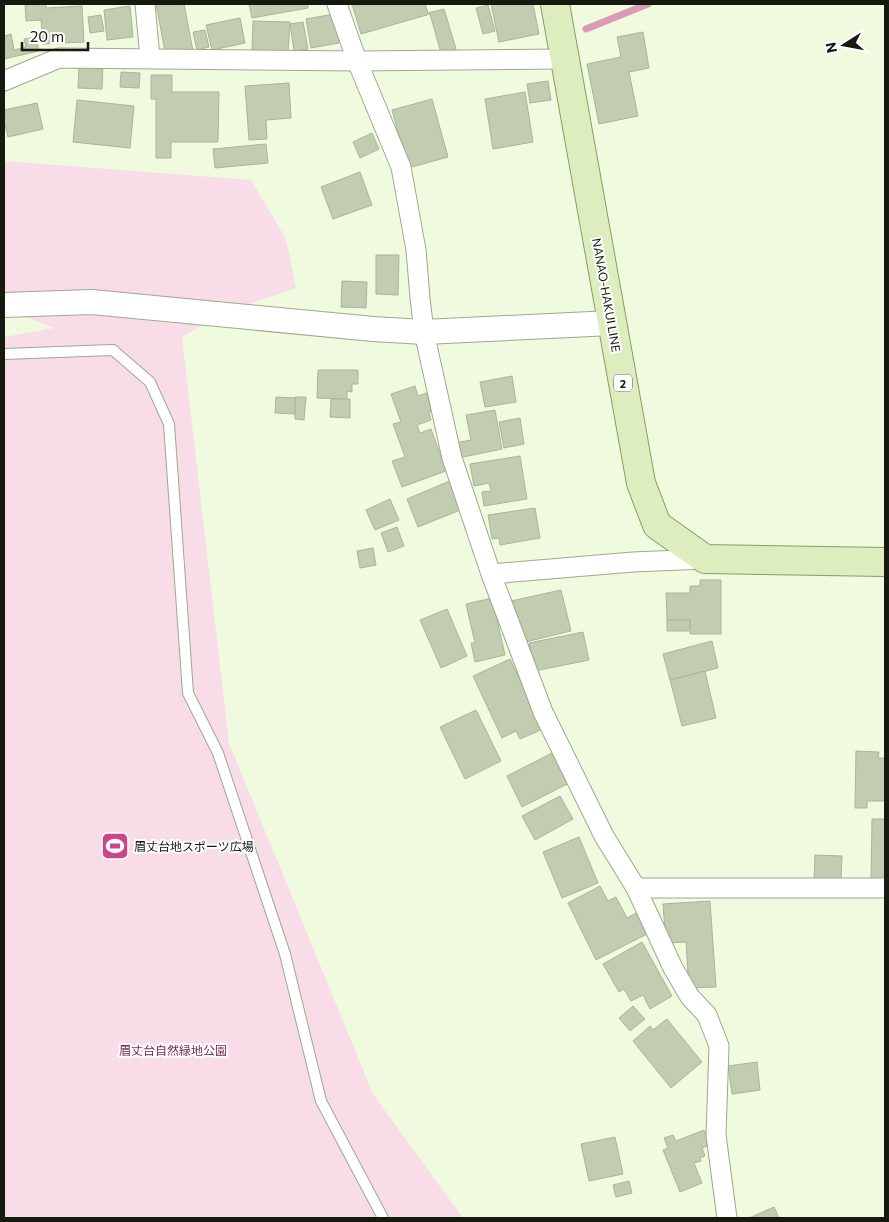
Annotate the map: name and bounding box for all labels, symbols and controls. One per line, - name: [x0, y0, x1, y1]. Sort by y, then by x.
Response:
- scale bar: [22, 20, 89, 52]
- north arrow: [819, 20, 869, 70]
- text: 20 m: [30, 27, 64, 45]
- text: N: [821, 41, 840, 54]
- street label: NANAO-HAKUI LINE: [590, 237, 624, 353]
- road number: 2: [614, 374, 632, 392]
- sports icon: 眉丈台地スポーツ広場: [100, 831, 130, 861]
- place label: 眉丈台地スポーツ広場: [134, 839, 254, 853]
- park label: 眉丈台自然緑地公園: [119, 1043, 227, 1057]

